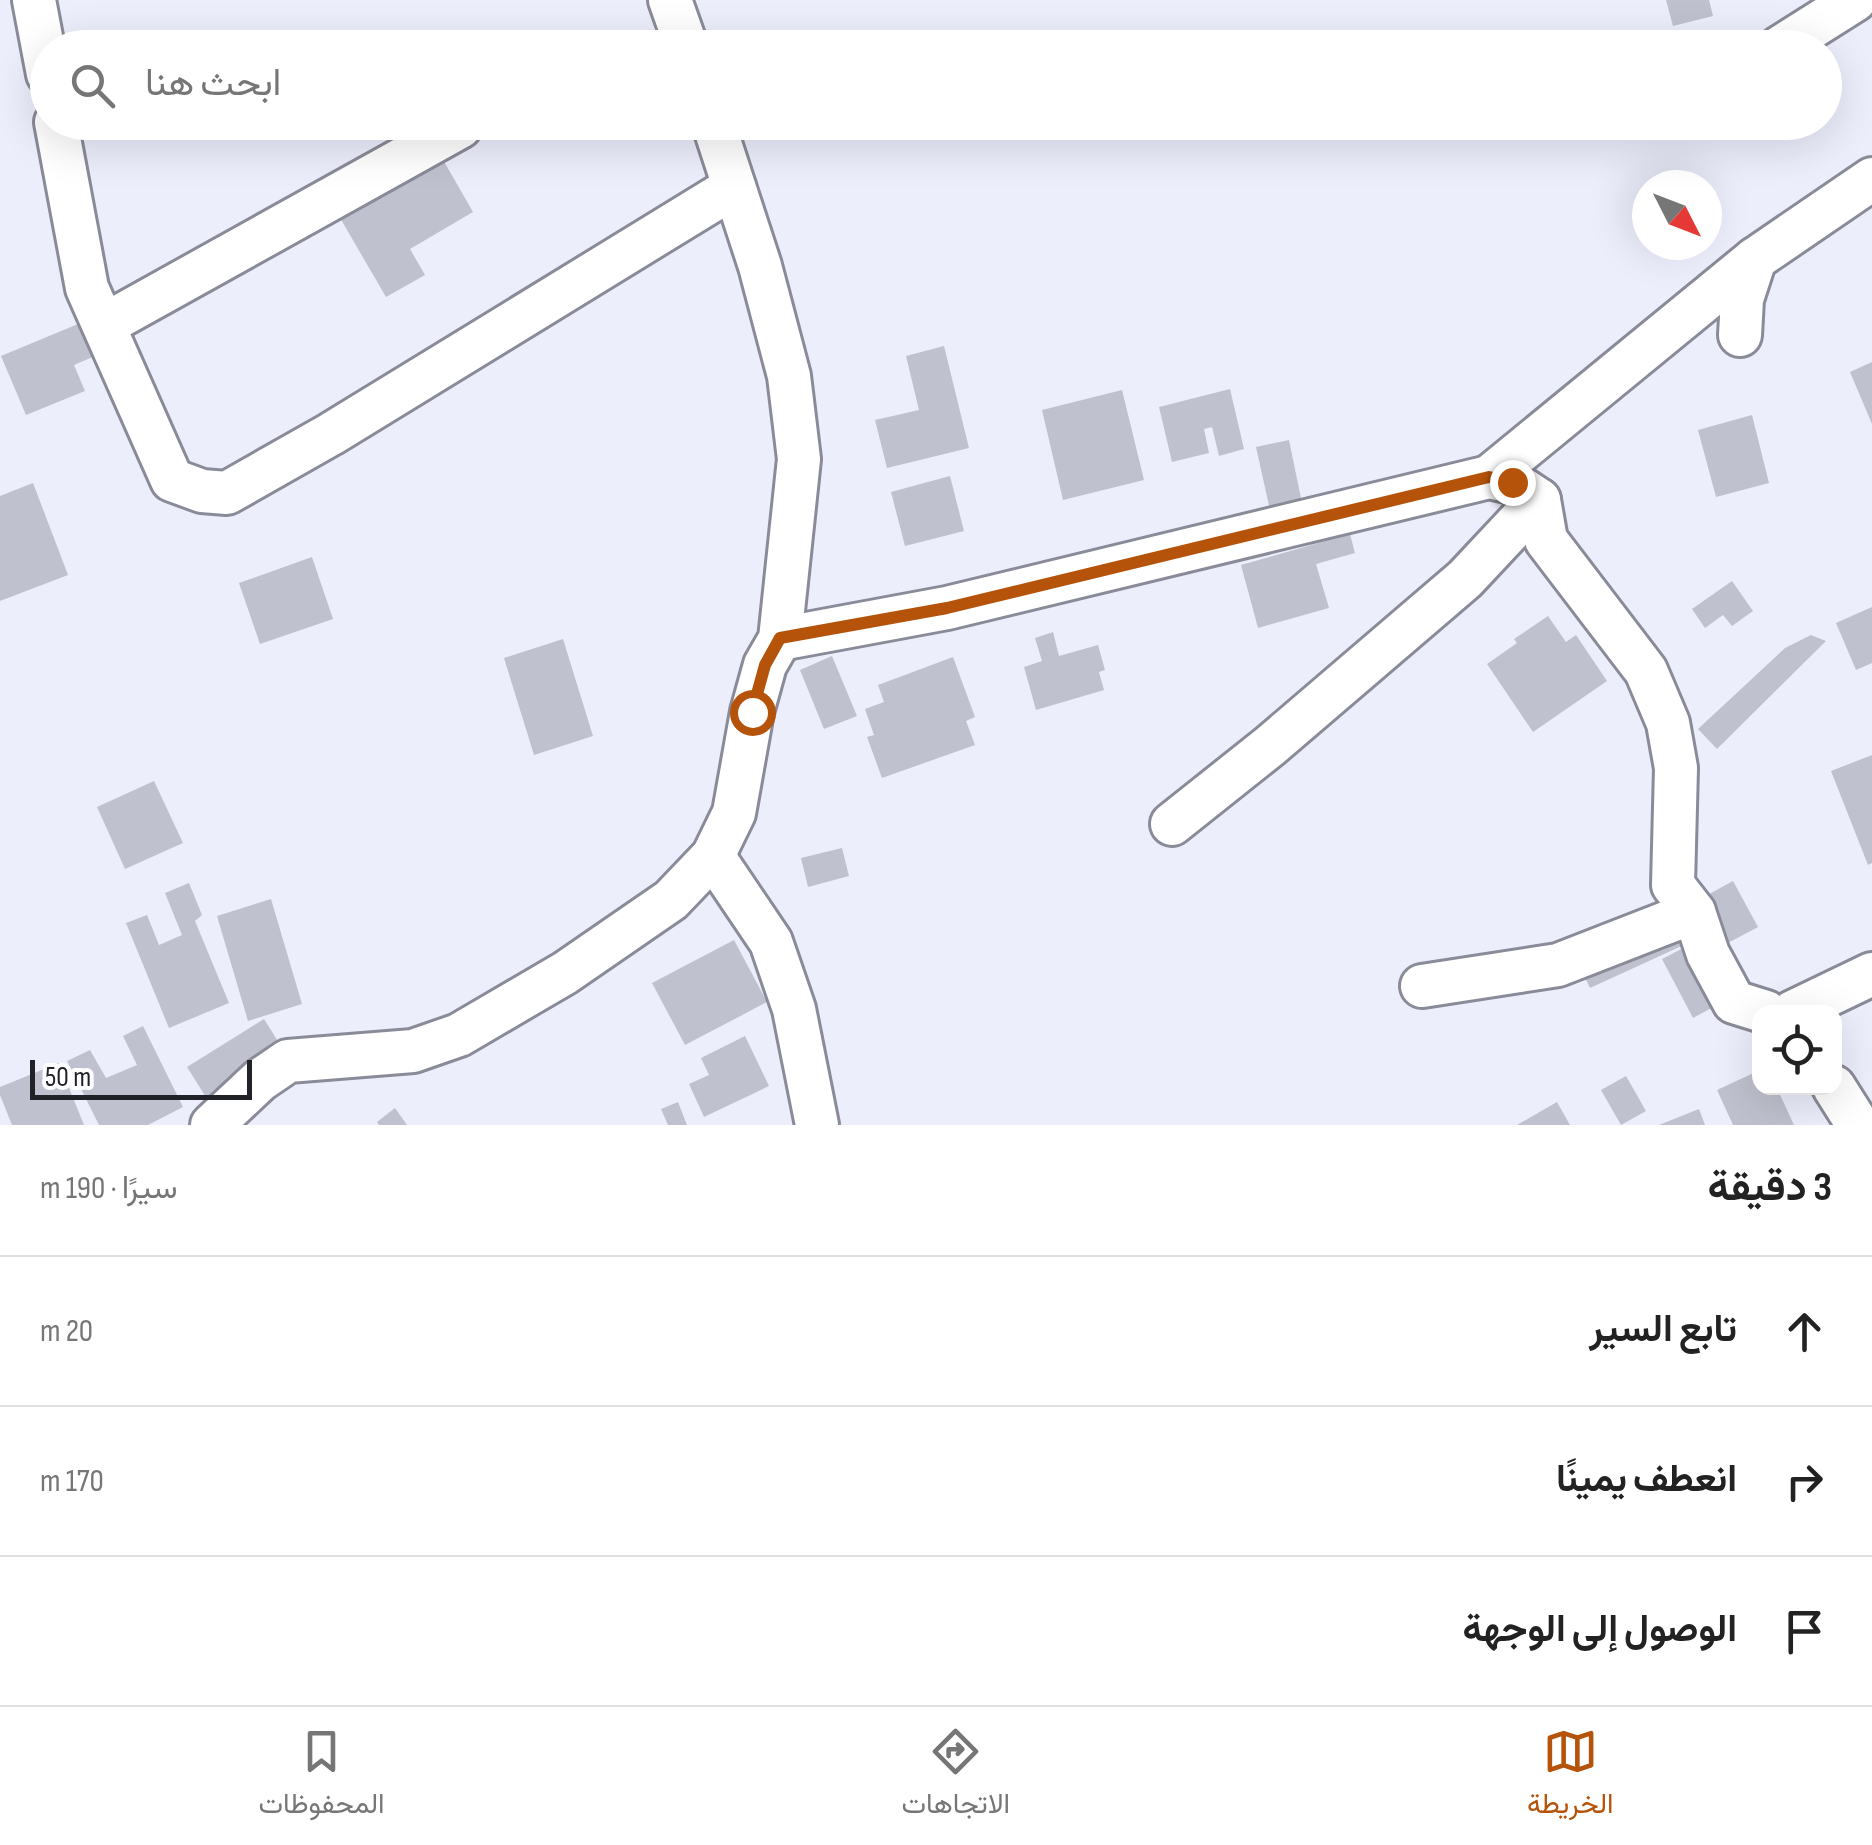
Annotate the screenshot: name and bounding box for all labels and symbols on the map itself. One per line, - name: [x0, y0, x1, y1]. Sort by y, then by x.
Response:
- north arrow: [1632, 170, 1722, 260]
- route end: [1490, 460, 1536, 506]
- route start: [730, 690, 776, 736]
- scale bar: [30, 1055, 252, 1100]

